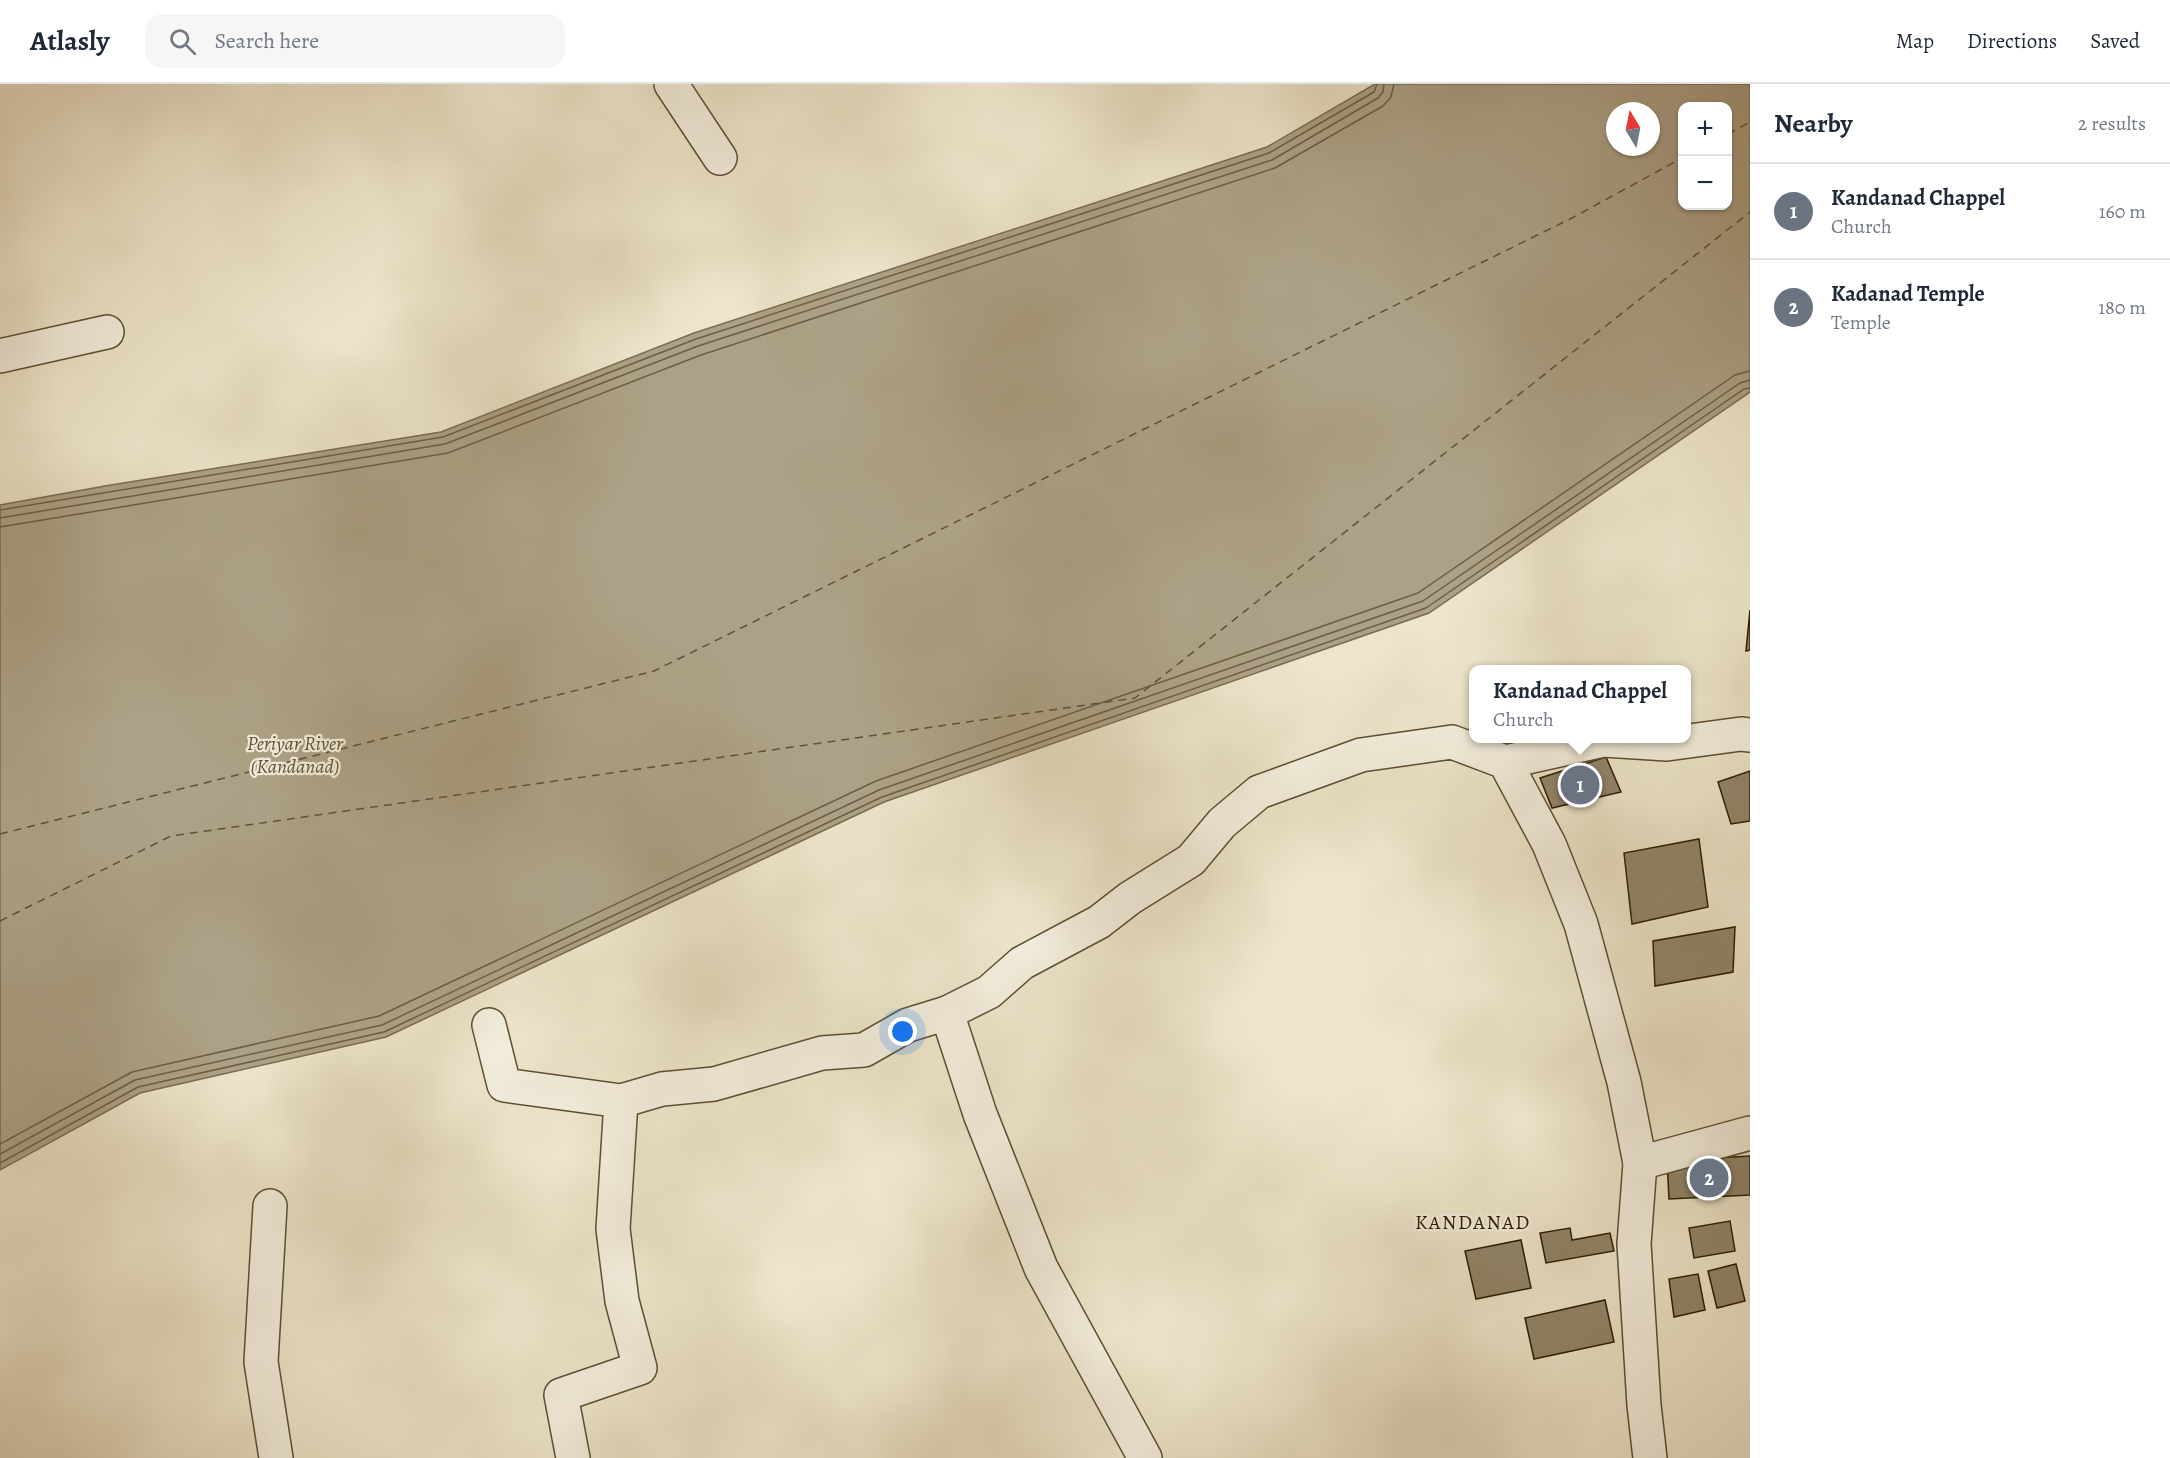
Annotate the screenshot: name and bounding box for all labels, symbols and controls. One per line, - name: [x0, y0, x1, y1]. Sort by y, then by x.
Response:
- search box: [145, 14, 565, 68]
- text: Atlasly: [30, 22, 109, 60]
- icon: search: [166, 25, 199, 58]
- text: Search here: [214, 26, 319, 56]
- text: Map: [1896, 27, 1934, 55]
- text: Directions: [1967, 27, 2057, 55]
- text: Saved: [2090, 27, 2140, 55]
- north arrow: [1606, 102, 1660, 156]
- map controls: [1678, 102, 1732, 210]
- button: +: [1678, 102, 1732, 156]
- text: Nearby: [1774, 106, 1853, 141]
- text: 2 results: [2078, 110, 2146, 137]
- button: −: [1678, 156, 1732, 210]
- text: Kandanad Chappel: [1831, 183, 2005, 213]
- text: 1: [1790, 198, 1797, 225]
- text: 160 m: [2099, 198, 2146, 225]
- text: Church: [1831, 213, 1892, 240]
- text: Kadanad Temple: [1831, 279, 1985, 309]
- text: 2: [1789, 294, 1798, 321]
- text: 180 m: [2098, 294, 2146, 321]
- text: Temple: [1831, 309, 1891, 336]
- popup: [1469, 665, 1691, 743]
- text: Kandanad Chappel: [1493, 676, 1667, 706]
- text: Church: [1493, 706, 1554, 733]
- water label: Periyar River (Kandanad): [247, 730, 344, 780]
- pin: 1: [1560, 762, 1600, 808]
- your location: [888, 1017, 917, 1046]
- pin: 2: [1690, 1156, 1728, 1200]
- district label: KANDANAD: [1415, 1209, 1531, 1236]

